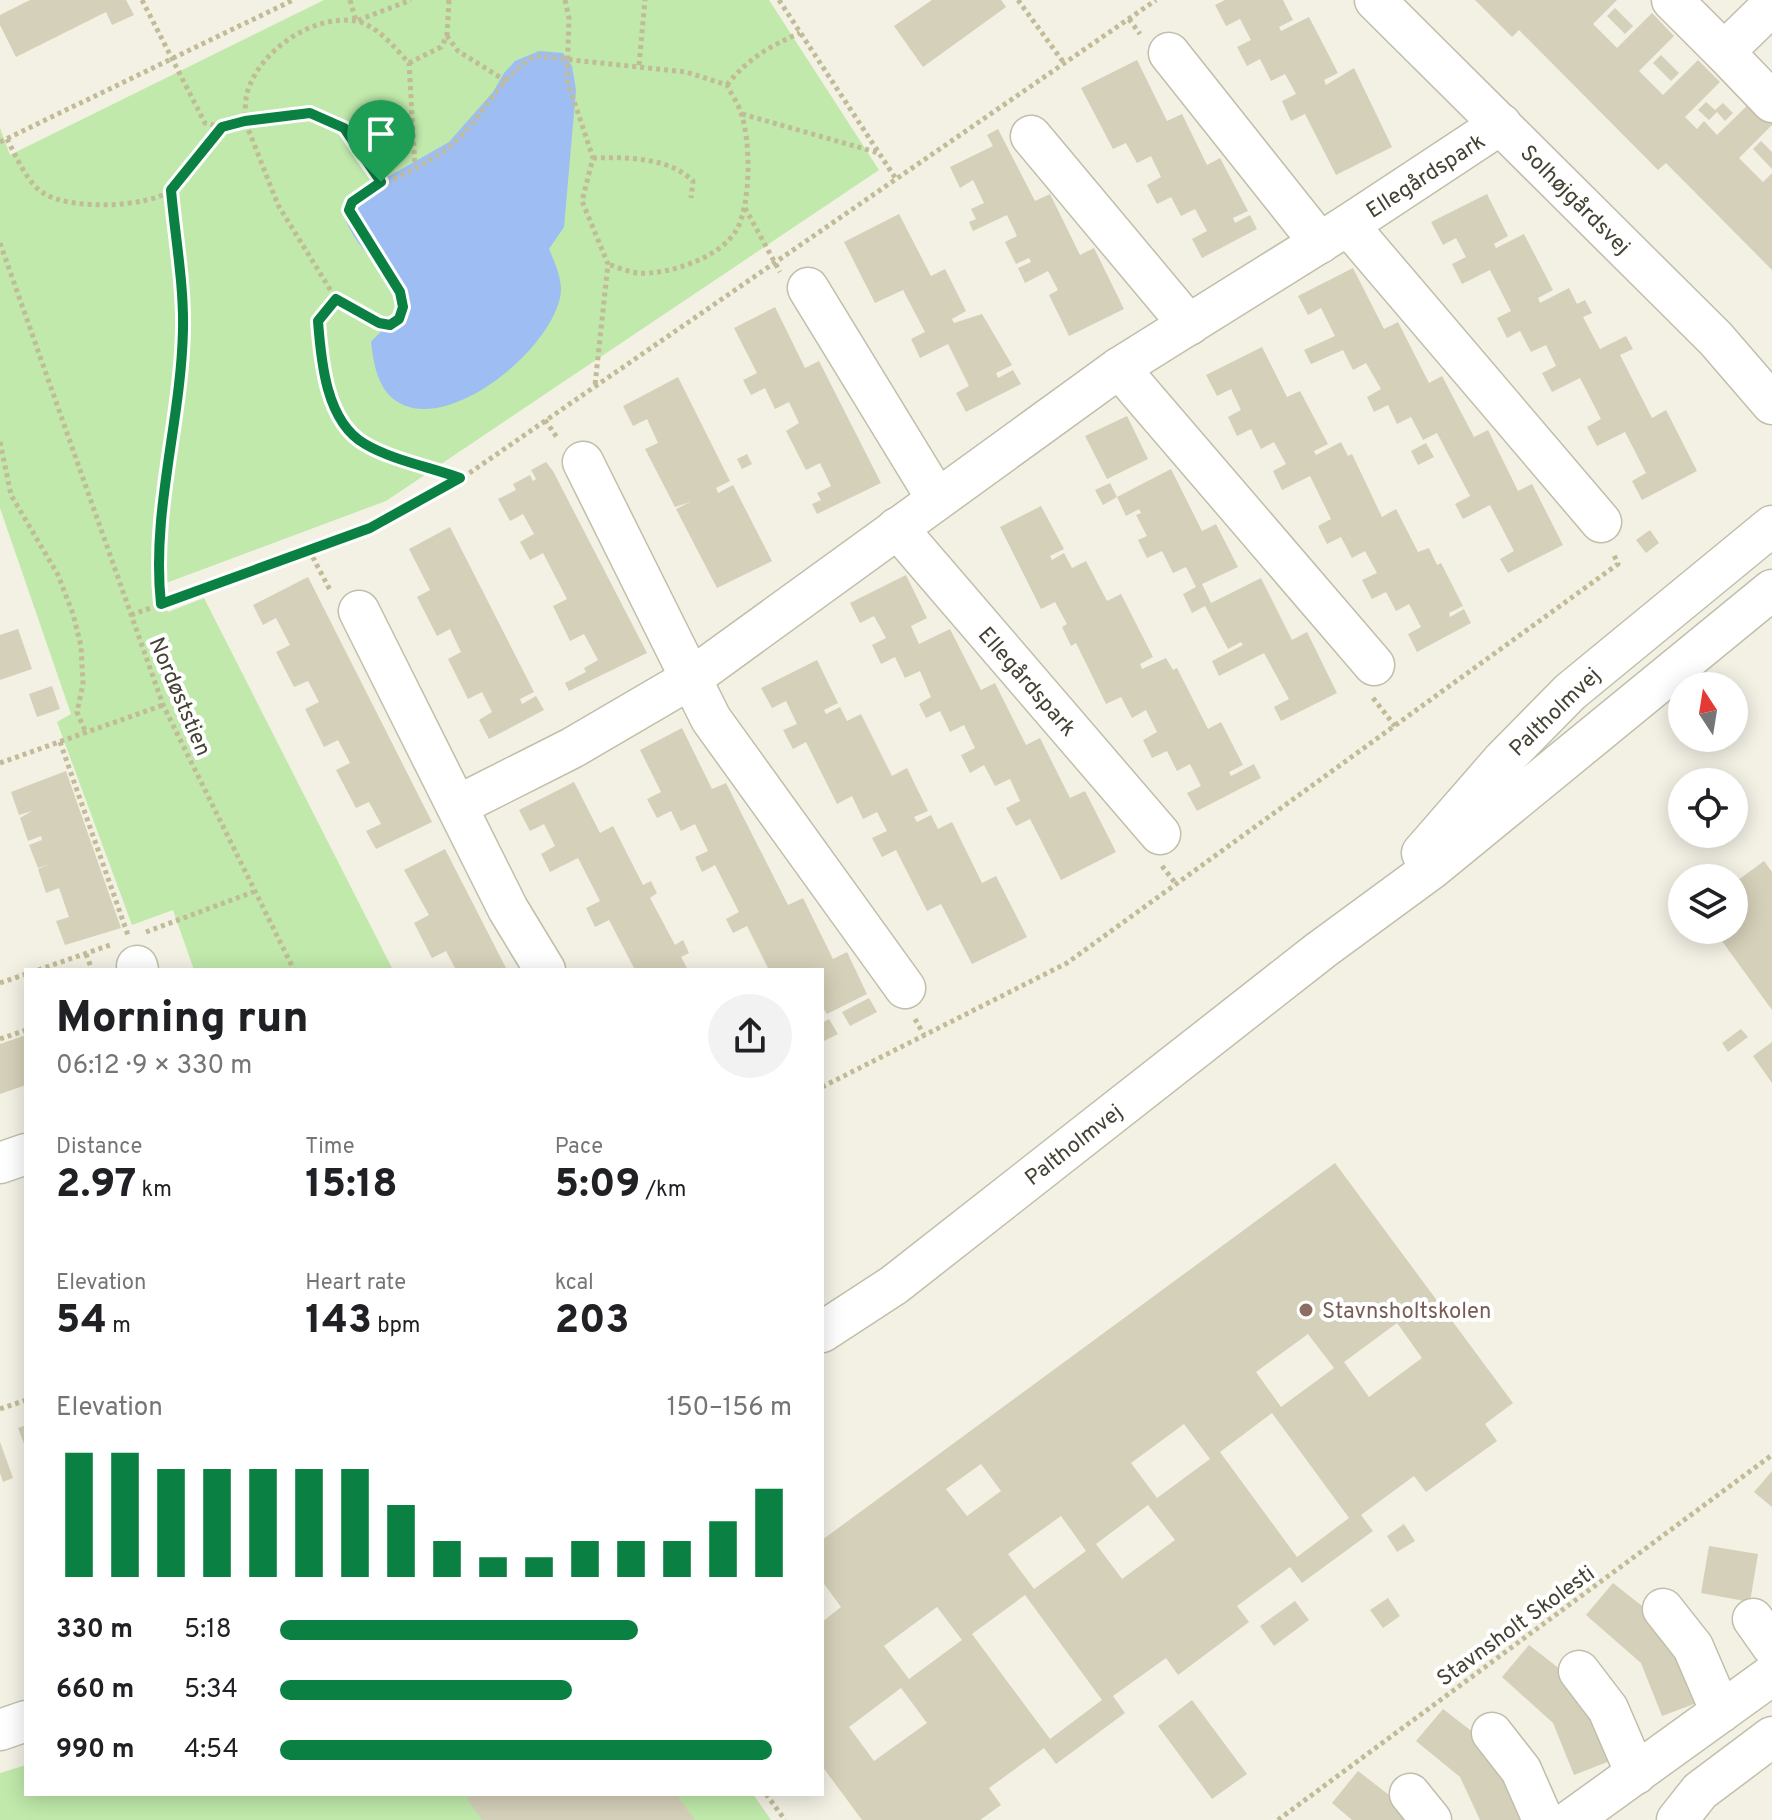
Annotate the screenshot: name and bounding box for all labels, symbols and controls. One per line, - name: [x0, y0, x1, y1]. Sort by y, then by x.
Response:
- pin: [347, 100, 415, 182]
- icon: arrive: [359, 112, 403, 156]
- street label: Ellegårdspark: [1362, 129, 1491, 226]
- street label: Solhøjgårdsvej: [1514, 140, 1635, 261]
- street label: Ellegårdspark: [971, 622, 1081, 743]
- street label: Nordøststien: [142, 634, 216, 760]
- street label: Paltholmvej: [1504, 663, 1607, 763]
- north arrow: [1668, 672, 1748, 752]
- map controls: [1668, 672, 1748, 944]
- button: locate: [1668, 768, 1748, 848]
- button: layers: [1668, 864, 1748, 944]
- text: Morning run: [56, 992, 309, 1048]
- button: share: [708, 994, 792, 1078]
- text: 06:12 · 9 × 330 m: [56, 1050, 252, 1083]
- street label: Paltholmvej: [1020, 1099, 1129, 1192]
- text: Distance: [56, 1134, 142, 1161]
- text: Time: [305, 1134, 355, 1161]
- text: Pace: [555, 1134, 603, 1161]
- text: 2.97: [56, 1161, 136, 1211]
- text: 15:18: [305, 1161, 398, 1211]
- text: 5:09: [555, 1161, 640, 1211]
- text: km: [136, 1177, 172, 1204]
- text: /km: [640, 1177, 686, 1204]
- text: Elevation: [56, 1270, 146, 1297]
- text: Heart rate: [305, 1270, 406, 1297]
- text: kcal: [555, 1270, 594, 1297]
- text: 54: [56, 1297, 107, 1347]
- text: 143: [305, 1297, 372, 1347]
- text: 203: [555, 1297, 630, 1347]
- place label: Stavnsholtskolen: [1322, 1299, 1491, 1326]
- marker: Stavnsholtskolen: [1297, 1301, 1315, 1319]
- text: m: [107, 1313, 131, 1340]
- text: bpm: [372, 1313, 420, 1340]
- text: Elevation: [56, 1392, 163, 1425]
- text: 150–156 m: [667, 1392, 792, 1425]
- street label: Stavnsholt Skolesti: [1432, 1561, 1601, 1693]
- text: 330 m: [56, 1614, 133, 1647]
- text: 5:18: [184, 1614, 232, 1647]
- text: 660 m: [56, 1674, 134, 1707]
- text: 5:34: [184, 1674, 238, 1707]
- text: 990 m: [56, 1734, 134, 1767]
- text: 4:54: [184, 1734, 239, 1767]

